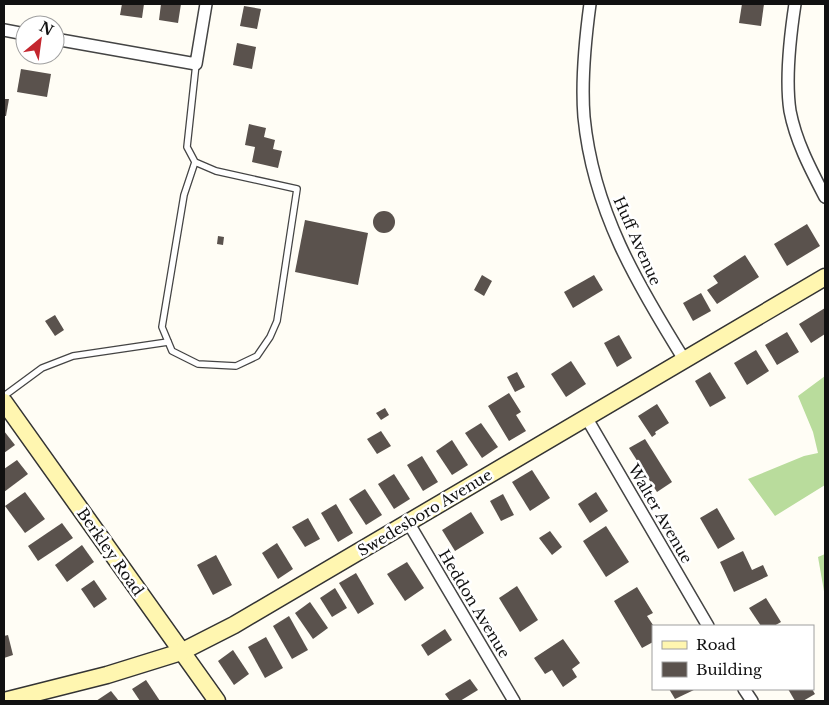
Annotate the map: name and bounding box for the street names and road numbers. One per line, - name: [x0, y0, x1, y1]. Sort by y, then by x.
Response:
- street label: Huff Avenue: [609, 193, 666, 288]
- street label: Walter Avenue: [624, 460, 697, 567]
- street label: Swedesboro Avenue: [354, 465, 495, 560]
- street label: Berkley Road: [73, 504, 148, 599]
- street label: Heddon Avenue: [435, 546, 514, 661]

